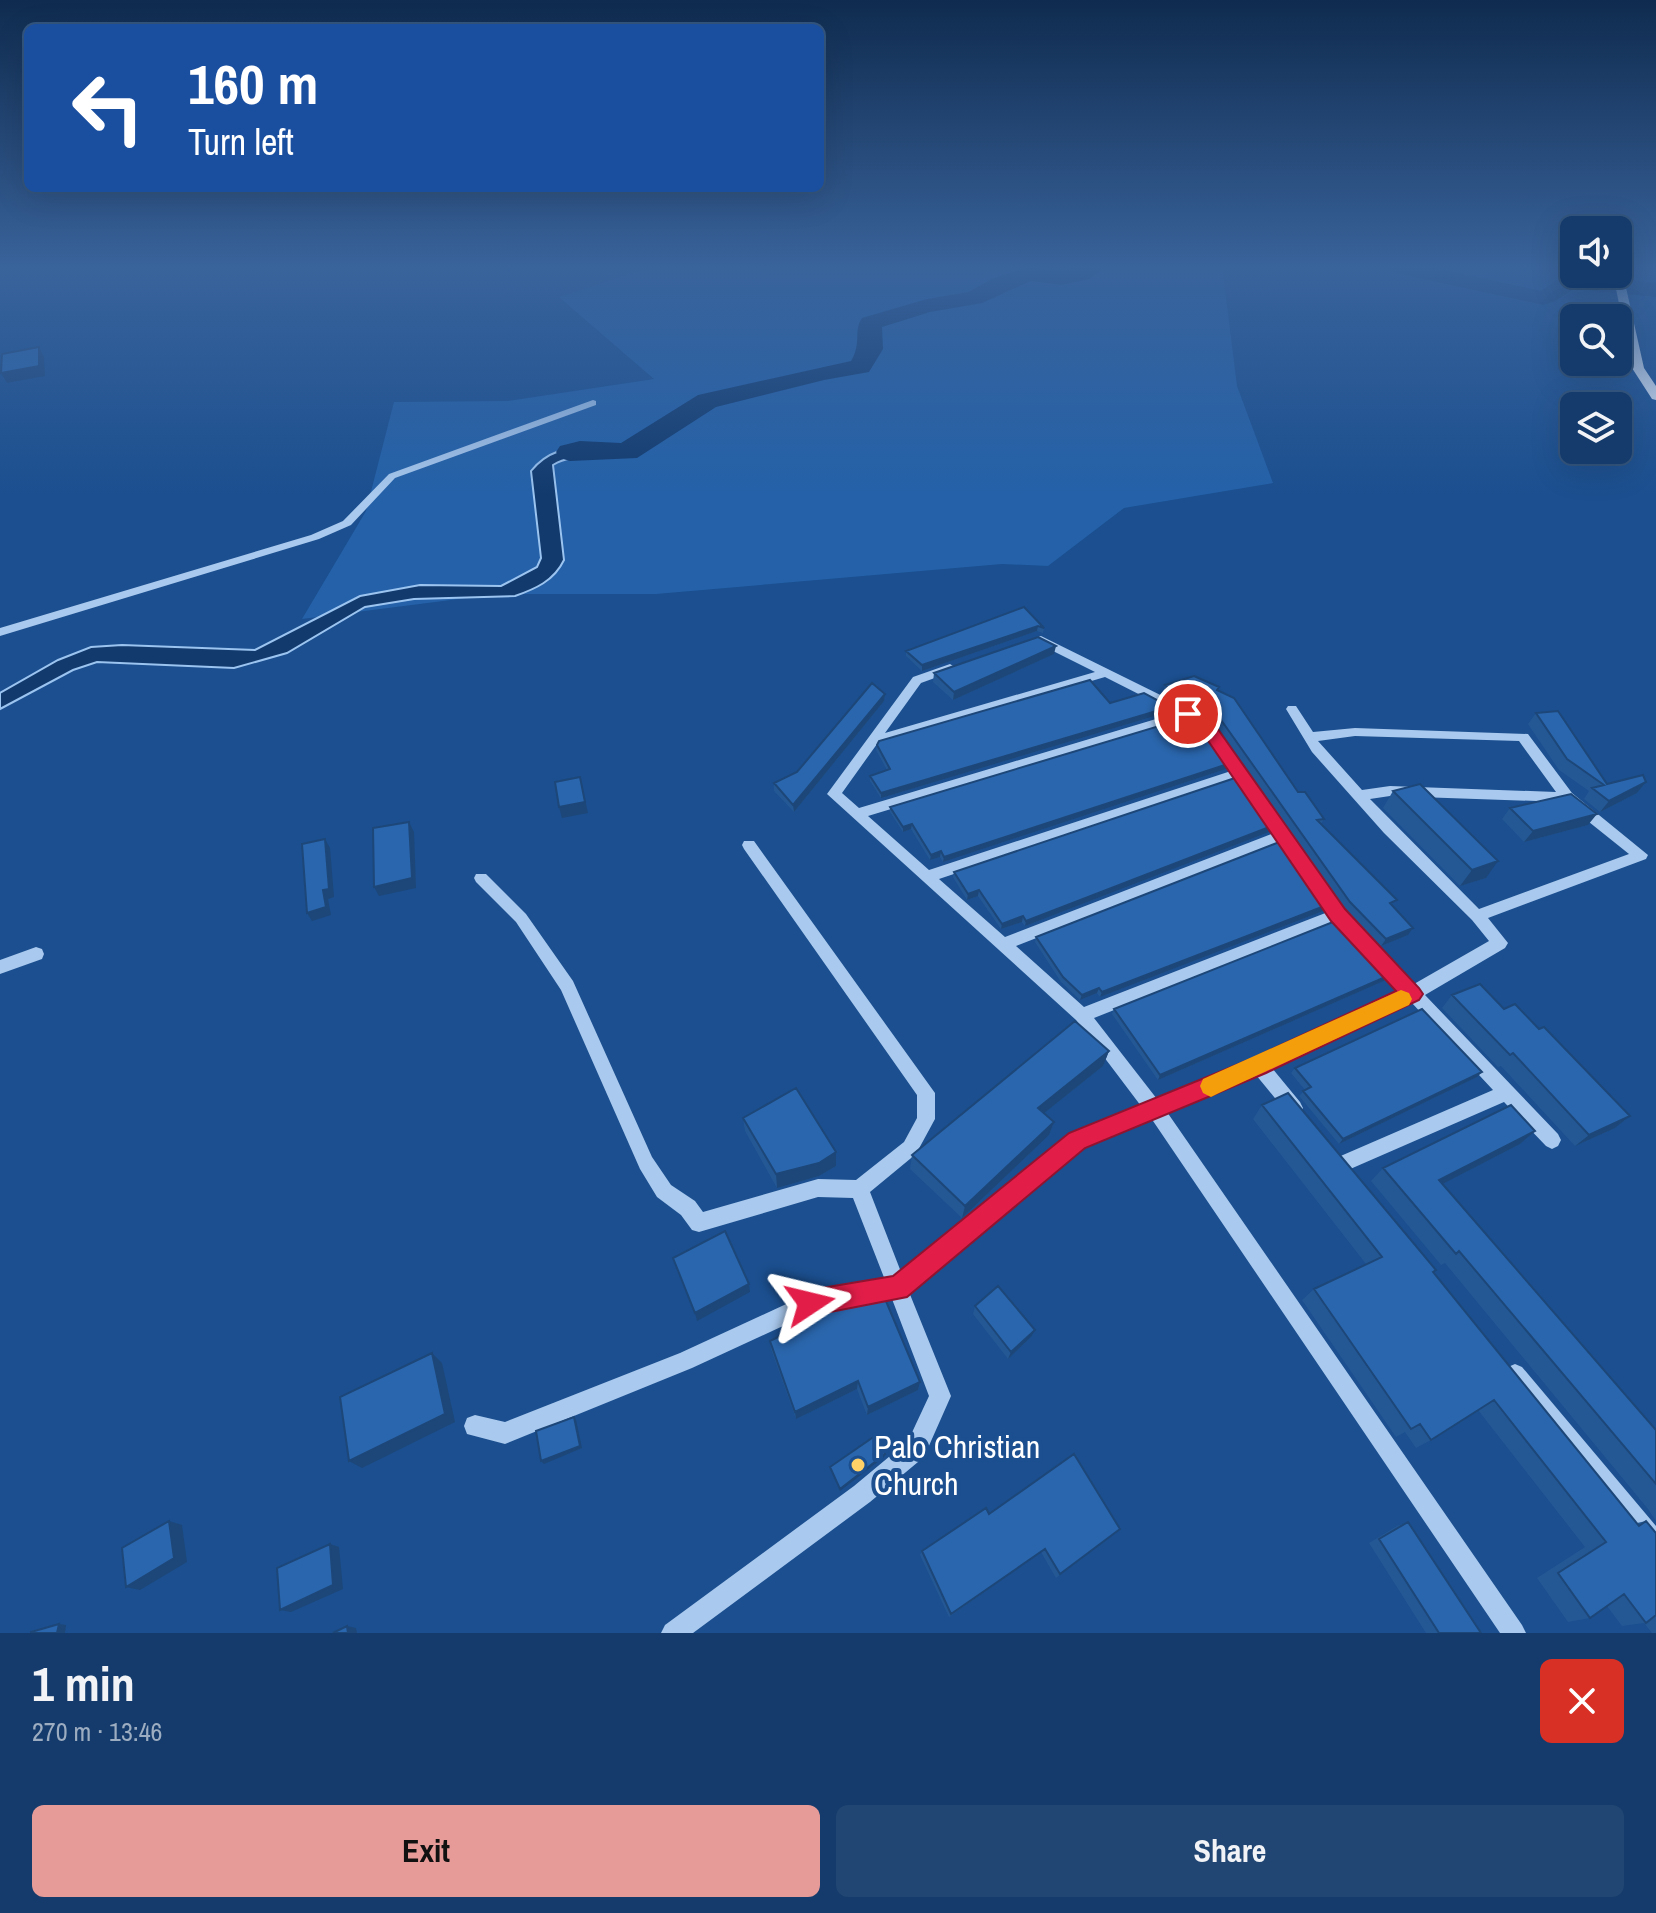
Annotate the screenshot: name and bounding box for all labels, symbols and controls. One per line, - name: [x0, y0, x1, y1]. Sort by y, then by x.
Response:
- text: 160 m: [188, 46, 318, 121]
- icon: left: [56, 56, 160, 160]
- text: Turn left: [188, 118, 294, 166]
- map controls: [1560, 216, 1632, 464]
- button: sound: [1560, 216, 1632, 288]
- button: search: [1560, 304, 1632, 376]
- button: layers: [1560, 392, 1632, 464]
- pin: [1154, 680, 1222, 748]
- icon: arrive: [1166, 692, 1210, 736]
- position arrow: [768, 1261, 852, 1345]
- place label: Palo Christian Church: [874, 1425, 1040, 1505]
- marker: Palo Christian Church: [849, 1456, 867, 1474]
- text: 1 min: [32, 1651, 135, 1716]
- button: close: [1540, 1659, 1624, 1743]
- text: 270 m · 13:46: [32, 1714, 162, 1749]
- button: Exit: [32, 1805, 820, 1897]
- button: Share: [836, 1805, 1624, 1897]

